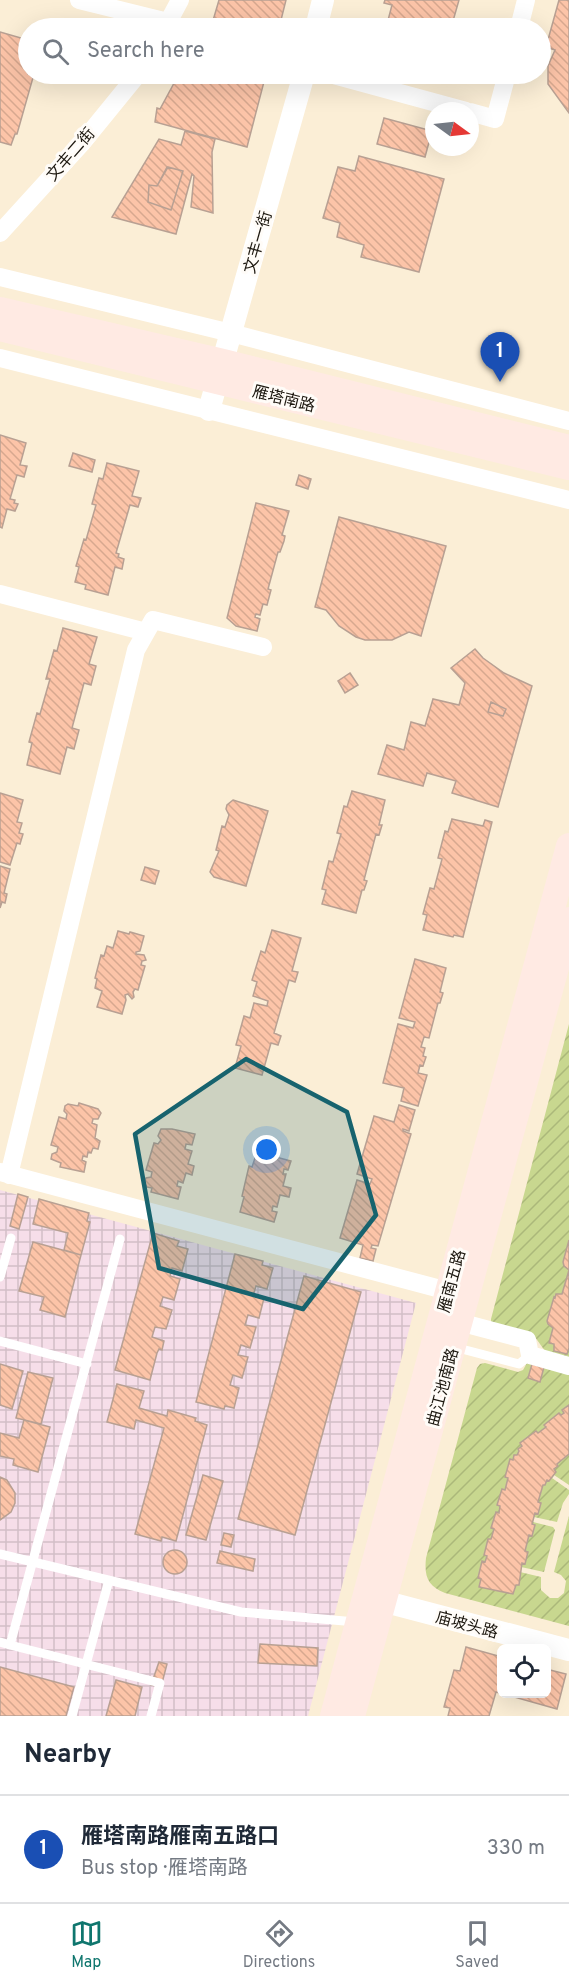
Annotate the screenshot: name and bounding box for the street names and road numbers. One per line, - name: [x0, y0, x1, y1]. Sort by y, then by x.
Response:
- street label: 文丰二街: [43, 125, 100, 186]
- street label: 文丰一街: [240, 209, 277, 276]
- street label: 雁塔南路: [250, 382, 317, 417]
- street label: 雁南五路: [435, 1248, 471, 1315]
- street label: 曲江池南路: [424, 1346, 464, 1429]
- street label: 庙坡头路: [433, 1608, 500, 1644]

